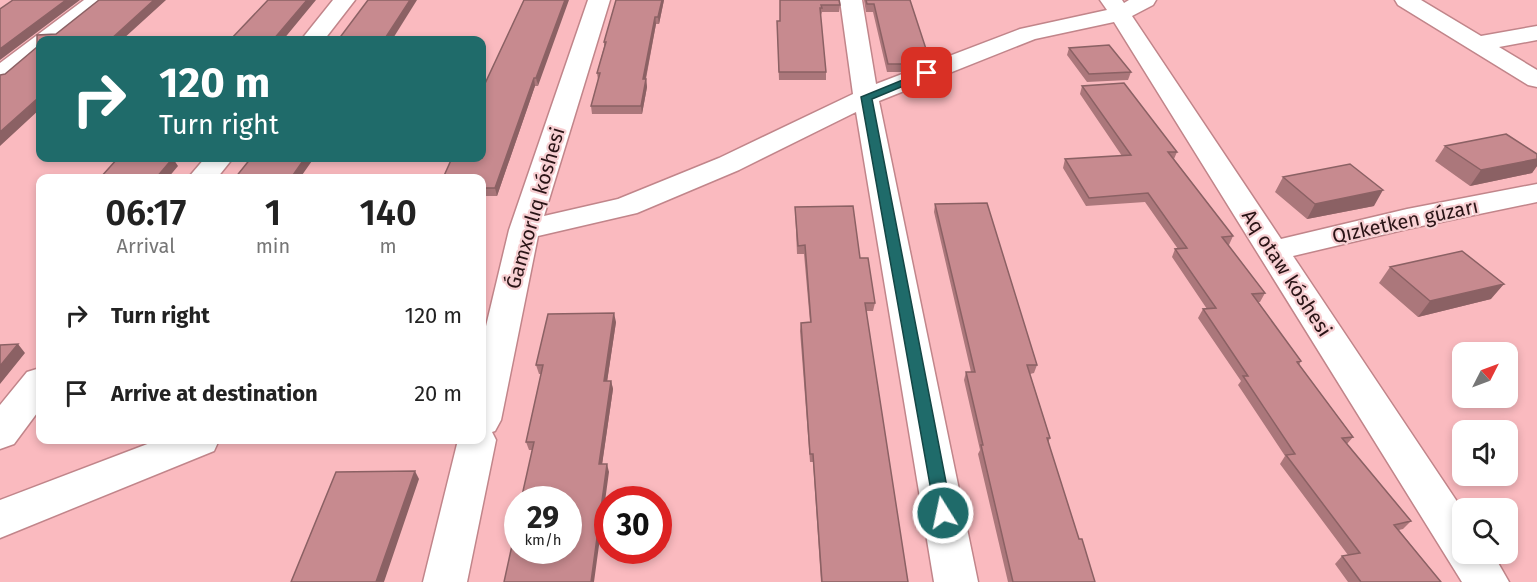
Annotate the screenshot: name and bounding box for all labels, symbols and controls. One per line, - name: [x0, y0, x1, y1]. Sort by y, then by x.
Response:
- pin: [901, 47, 952, 98]
- icon: arrive: [910, 56, 943, 89]
- text: 120 m: [159, 58, 270, 108]
- icon: right: [60, 60, 138, 138]
- text: Turn right: [159, 109, 279, 141]
- street label: Ǵamxorlıq kóshesi: [500, 124, 570, 292]
- text: 06:17: [105, 191, 187, 235]
- text: 1: [265, 191, 281, 235]
- text: 140: [359, 191, 417, 235]
- street label: Qızketken gúzarı: [1330, 194, 1480, 248]
- street label: Aq otaw kóshesi: [1237, 205, 1337, 341]
- text: Arrival: [117, 234, 175, 258]
- text: min: [256, 234, 290, 258]
- text: m: [380, 234, 397, 258]
- icon: right: [60, 299, 93, 332]
- text: Turn right: [111, 302, 210, 329]
- text: 120 m: [405, 302, 462, 329]
- north arrow: [1452, 342, 1518, 408]
- map controls: [1452, 342, 1518, 564]
- icon: arrive: [60, 377, 93, 410]
- text: Arrive at destination: [111, 380, 318, 407]
- text: 20 m: [414, 380, 462, 407]
- button: sound: [1452, 420, 1518, 486]
- position arrow: [911, 481, 975, 545]
- speed limit sign: 30: [594, 486, 672, 564]
- button: search: [1452, 498, 1518, 564]
- text: 29: [527, 500, 559, 536]
- text: km/h: [524, 531, 562, 549]

